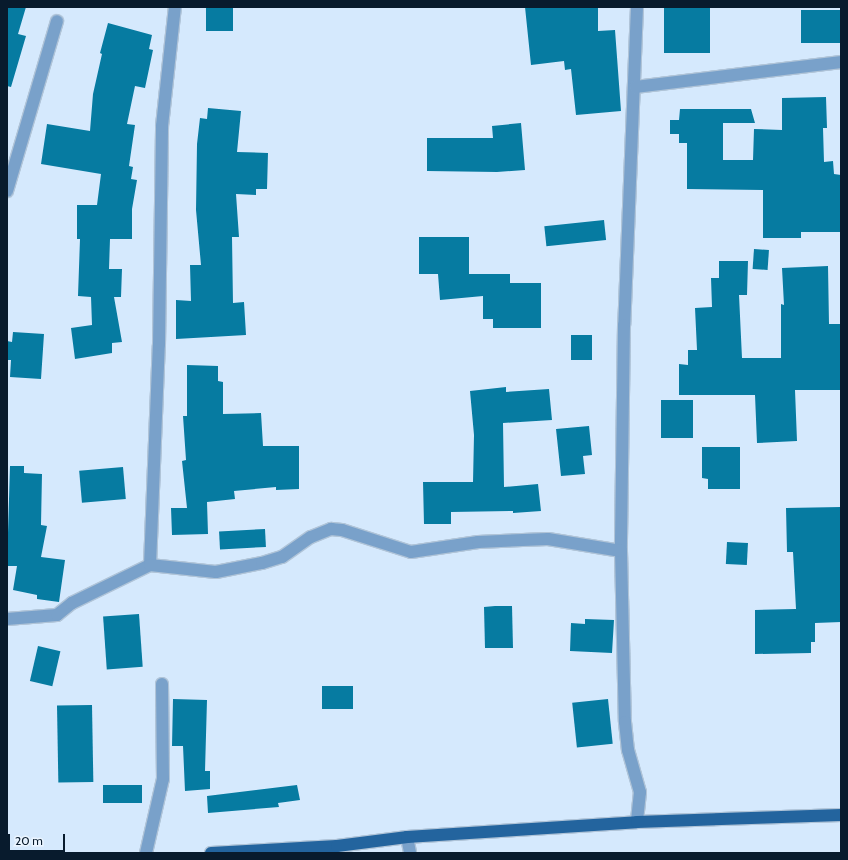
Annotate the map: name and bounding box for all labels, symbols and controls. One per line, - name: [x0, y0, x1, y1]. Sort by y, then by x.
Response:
- scale bar: [10, 826, 67, 852]
- text: 20 m: [15, 833, 43, 848]

